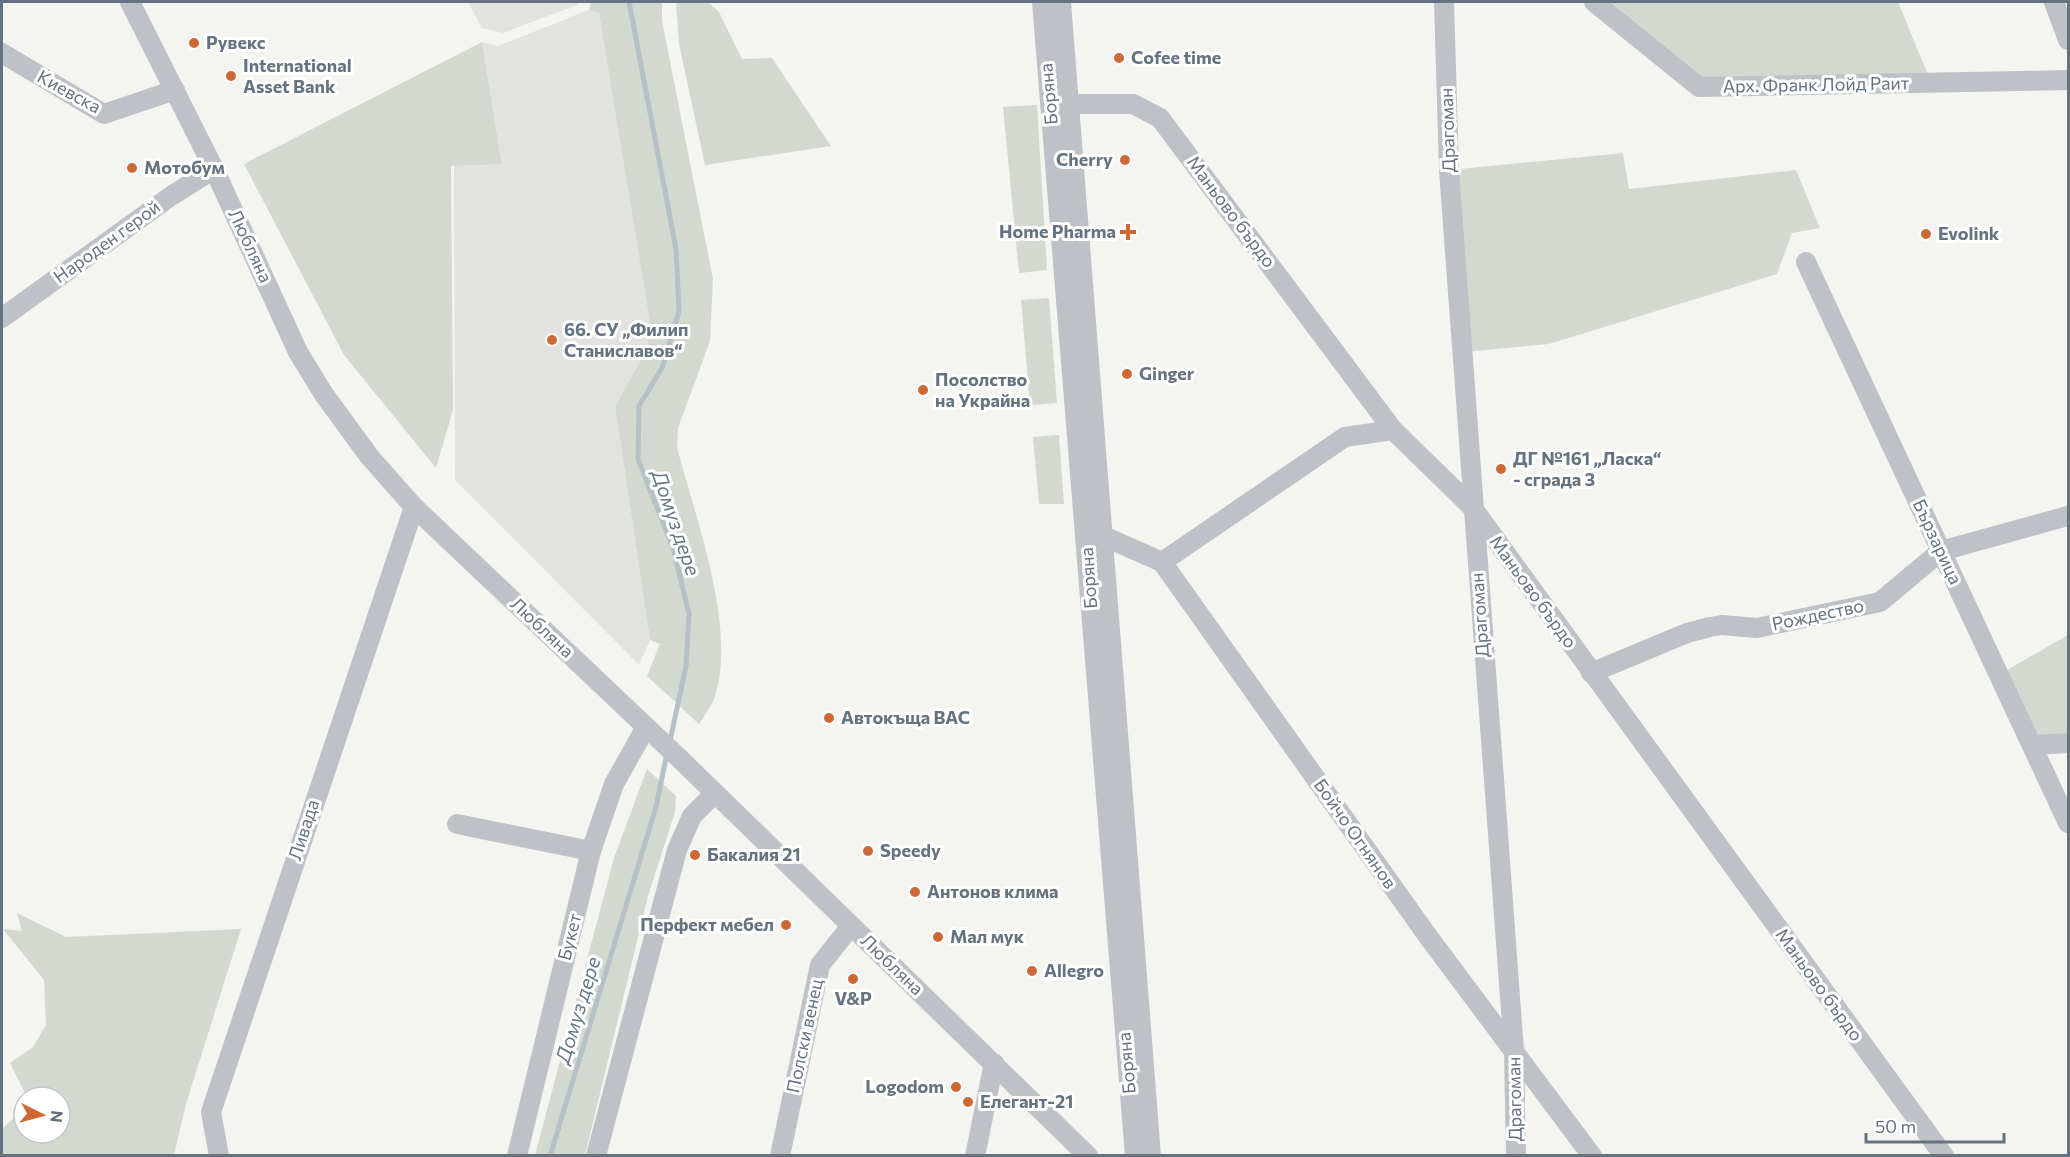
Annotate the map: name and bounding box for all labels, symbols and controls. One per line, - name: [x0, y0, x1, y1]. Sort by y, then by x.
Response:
- place label: Рувекс: [206, 31, 266, 53]
- marker: Рувекс: [187, 36, 201, 50]
- place label: Cofee time: [1131, 46, 1221, 68]
- marker: Cofee time: [1112, 51, 1126, 65]
- place label: International Asset Bank: [243, 54, 352, 97]
- street label: Боряна: [1034, 62, 1062, 126]
- street label: Киевска: [34, 65, 105, 118]
- marker: International Asset Bank: [224, 69, 238, 83]
- street label: Арх. Франк Лойд Раит: [1723, 71, 1910, 97]
- street label: Драгоман: [1435, 87, 1459, 173]
- place label: Cherry: [1056, 148, 1113, 170]
- street label: Маньово бърдо: [1183, 151, 1281, 272]
- marker: Cherry: [1118, 153, 1132, 167]
- place label: Мотобум: [144, 156, 225, 178]
- marker: Мотобум: [125, 161, 139, 175]
- street label: Народен герой: [49, 195, 164, 287]
- street label: Любляна: [224, 205, 277, 286]
- place label: Home Pharma: [999, 220, 1116, 242]
- place label: Evolink: [1938, 222, 2000, 244]
- marker: Home Pharma: [1121, 225, 1135, 239]
- marker: Evolink: [1919, 227, 1933, 241]
- place label: 66. СУ „Филип Станиславов“: [564, 318, 688, 361]
- marker: 66. СУ „Филип Станиславов“: [545, 333, 559, 347]
- place label: Ginger: [1139, 362, 1195, 384]
- marker: Ginger: [1120, 367, 1134, 381]
- place label: Посолство на Украйна: [935, 368, 1030, 411]
- marker: Посолство на Украйна: [916, 383, 930, 397]
- place label: ДГ №161 „Ласка“ - сграда 3: [1513, 447, 1661, 490]
- marker: ДГ №161 „Ласка“ - сграда 3: [1494, 462, 1508, 476]
- water label: Домуз дере: [647, 465, 706, 579]
- street label: Бързарица: [1909, 495, 1967, 588]
- street label: Маньово бърдо: [1486, 531, 1582, 652]
- street label: Боряна: [1075, 547, 1101, 610]
- street label: Драгоман: [1465, 572, 1493, 658]
- street label: Любляна: [506, 592, 579, 662]
- street label: Рождество: [1770, 594, 1866, 634]
- place label: Автокъща ВАС: [841, 706, 970, 728]
- marker: Автокъща ВАС: [822, 711, 836, 725]
- street label: Бойчо Огнянов: [1310, 774, 1402, 893]
- street label: Ливада: [283, 797, 323, 863]
- place label: Speedy: [880, 839, 941, 861]
- place label: Бакалия 21: [707, 843, 801, 865]
- marker: Speedy: [861, 844, 875, 858]
- marker: Бакалия 21: [688, 848, 702, 862]
- place label: Антонов клима: [927, 880, 1058, 902]
- marker: Антонов клима: [908, 885, 922, 899]
- street label: Букет: [553, 911, 586, 962]
- place label: Перфект мебел: [640, 913, 774, 935]
- marker: Перфект мебел: [779, 918, 793, 932]
- street label: Маньово бърдо: [1772, 924, 1868, 1045]
- place label: Мал мук: [950, 925, 1025, 947]
- street label: Любляна: [857, 929, 929, 999]
- marker: Мал мук: [931, 930, 945, 944]
- water label: Домуз дере: [549, 953, 605, 1068]
- place label: Allegro: [1044, 959, 1104, 981]
- marker: Allegro: [1025, 964, 1039, 978]
- marker: V&P: [846, 972, 860, 986]
- street label: Полски венец: [781, 976, 827, 1095]
- place label: V&P: [834, 987, 872, 1009]
- street label: Боряна: [1112, 1031, 1140, 1095]
- street label: Драгоман: [1502, 1056, 1526, 1142]
- place label: Logodom: [865, 1075, 944, 1097]
- marker: Logodom: [949, 1080, 963, 1094]
- north arrow: [12, 1085, 72, 1145]
- place label: Елегант-21: [980, 1090, 1073, 1112]
- marker: Елегант-21: [961, 1095, 975, 1109]
- scale bar: [1866, 1106, 2004, 1144]
- text: N: [47, 1110, 67, 1124]
- text: 50 m: [1875, 1115, 1916, 1137]

